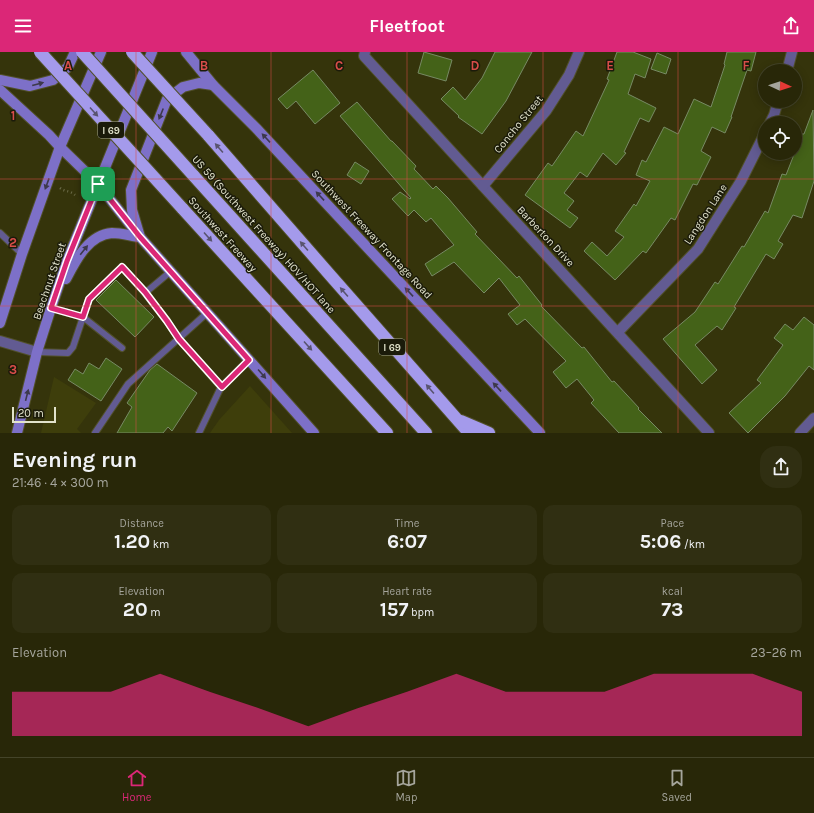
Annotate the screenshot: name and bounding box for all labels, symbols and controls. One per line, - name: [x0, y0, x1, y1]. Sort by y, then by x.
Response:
- icon: menu: [12, 15, 34, 37]
- text: Fleetfoot: [369, 15, 445, 37]
- icon: share: [780, 15, 802, 37]
- text: A: [64, 58, 72, 73]
- text: B: [200, 58, 208, 73]
- text: C: [335, 58, 343, 73]
- text: D: [471, 58, 480, 73]
- text: E: [606, 58, 614, 73]
- text: F: [742, 58, 750, 73]
- north arrow: [758, 64, 802, 108]
- map controls: [758, 64, 802, 160]
- one-way arrow: [32, 81, 44, 87]
- street label: Concho Street: [491, 93, 546, 156]
- one-way arrow: [90, 107, 99, 117]
- text: 1: [11, 108, 15, 123]
- one-way arrow: [158, 109, 164, 121]
- button: locate: [758, 116, 802, 160]
- road number: I 69: [98, 122, 124, 138]
- one-way arrow: [261, 133, 271, 143]
- one-way arrow: [215, 143, 224, 152]
- street label: US 59 (Southwest Freeway) HOV/HOT lane: [189, 153, 338, 316]
- pin: [81, 167, 115, 201]
- street label: Southwest Freeway Frontage Road: [308, 167, 435, 301]
- icon: arrive: [87, 173, 109, 195]
- one-way arrow: [43, 178, 49, 190]
- street label: Langdon Lane: [681, 181, 730, 247]
- one-way arrow: [316, 192, 325, 201]
- street label: Southwest Freeway: [186, 194, 260, 275]
- street label: Barberton Drive: [514, 203, 577, 270]
- one-way arrow: [203, 232, 212, 241]
- text: 2: [9, 235, 17, 250]
- street label: Beechnut Street: [30, 241, 69, 321]
- one-way arrow: [299, 241, 309, 251]
- one-way arrow: [80, 244, 89, 255]
- one-way arrow: [339, 286, 348, 297]
- one-way arrow: [405, 287, 414, 296]
- road number: I 69: [379, 339, 405, 355]
- one-way arrow: [303, 341, 312, 351]
- text: 3: [9, 362, 17, 377]
- one-way arrow: [257, 368, 266, 379]
- one-way arrow: [493, 382, 502, 392]
- one-way arrow: [425, 384, 434, 394]
- one-way arrow: [24, 389, 30, 401]
- scale bar: [12, 405, 56, 424]
- text: 20 m: [18, 407, 44, 420]
- button: share: [760, 446, 802, 488]
- text: Evening run: [12, 447, 137, 473]
- text: 21:46 · 4 × 300 m: [12, 475, 109, 490]
- text: Distance: [119, 517, 164, 530]
- text: Time: [395, 517, 419, 530]
- text: Pace: [661, 517, 684, 530]
- text: 1.20: [114, 530, 150, 553]
- text: 6:07: [387, 530, 427, 553]
- text: 5:06: [639, 530, 681, 553]
- text: km: [150, 538, 169, 551]
- text: /km: [681, 538, 705, 551]
- text: Elevation: [118, 585, 165, 598]
- text: Heart rate: [382, 585, 432, 598]
- text: kcal: [662, 585, 683, 598]
- text: 20: [123, 598, 148, 621]
- text: 157: [380, 598, 408, 621]
- text: 73: [661, 598, 684, 621]
- text: m: [148, 606, 160, 619]
- text: bpm: [408, 606, 434, 619]
- text: Elevation: [12, 645, 67, 660]
- text: 23–26 m: [750, 645, 802, 660]
- tab: Home: [122, 767, 151, 804]
- tab: Map: [395, 767, 417, 804]
- tab: Saved: [662, 767, 692, 804]

